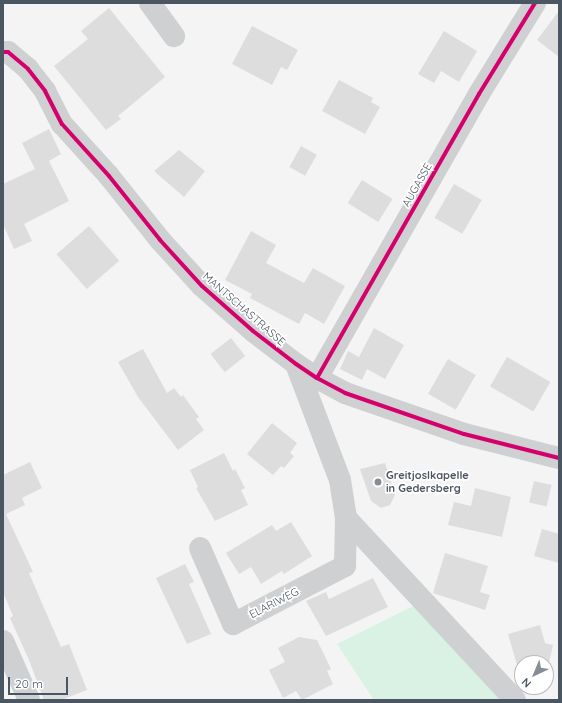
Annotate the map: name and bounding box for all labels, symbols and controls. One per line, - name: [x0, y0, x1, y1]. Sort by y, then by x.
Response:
- street label: AUGASSE: [399, 161, 435, 209]
- street label: MANTSCHASTRASSE: [200, 270, 288, 348]
- place label: Greitjoslkapelle in Gedersberg: [386, 469, 469, 495]
- marker: Greitjoslkapelle in Gedersberg: [373, 477, 383, 487]
- street label: ELARIWEG: [247, 585, 301, 621]
- north arrow: [514, 655, 554, 695]
- scale bar: [10, 669, 70, 695]
- text: N: [519, 675, 534, 691]
- text: 20 m: [15, 676, 43, 691]

